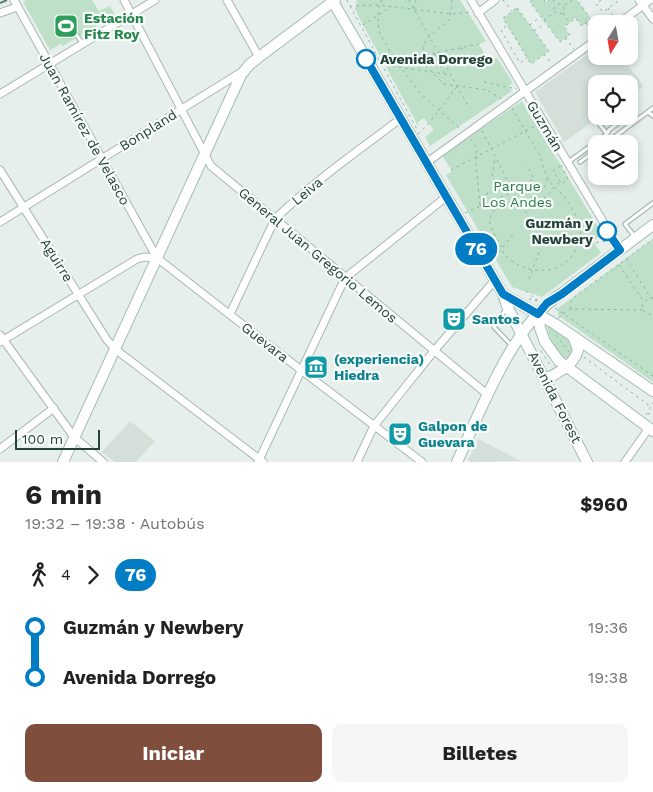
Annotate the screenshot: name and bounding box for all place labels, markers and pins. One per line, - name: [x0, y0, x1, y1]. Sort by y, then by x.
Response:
- place label: Estación Fitz Roy: [84, 10, 144, 42]
- sports icon: Estación Fitz Roy: [53, 13, 79, 39]
- marker: Avenida Dorrego: [356, 49, 376, 69]
- place label: Avenida Dorrego: [380, 51, 493, 67]
- place label: Guzmán y Newbery: [525, 215, 593, 247]
- marker: Guzmán y Newbery: [597, 221, 617, 241]
- theatre icon: Santos: [441, 306, 467, 332]
- place label: Santos: [472, 311, 520, 327]
- place label: (experiencia) Hiedra: [334, 351, 424, 383]
- museum icon: (experiencia) Hiedra: [303, 354, 329, 380]
- place label: Galpon de Guevara: [418, 418, 488, 450]
- theatre icon: Galpon de Guevara: [387, 421, 413, 447]

